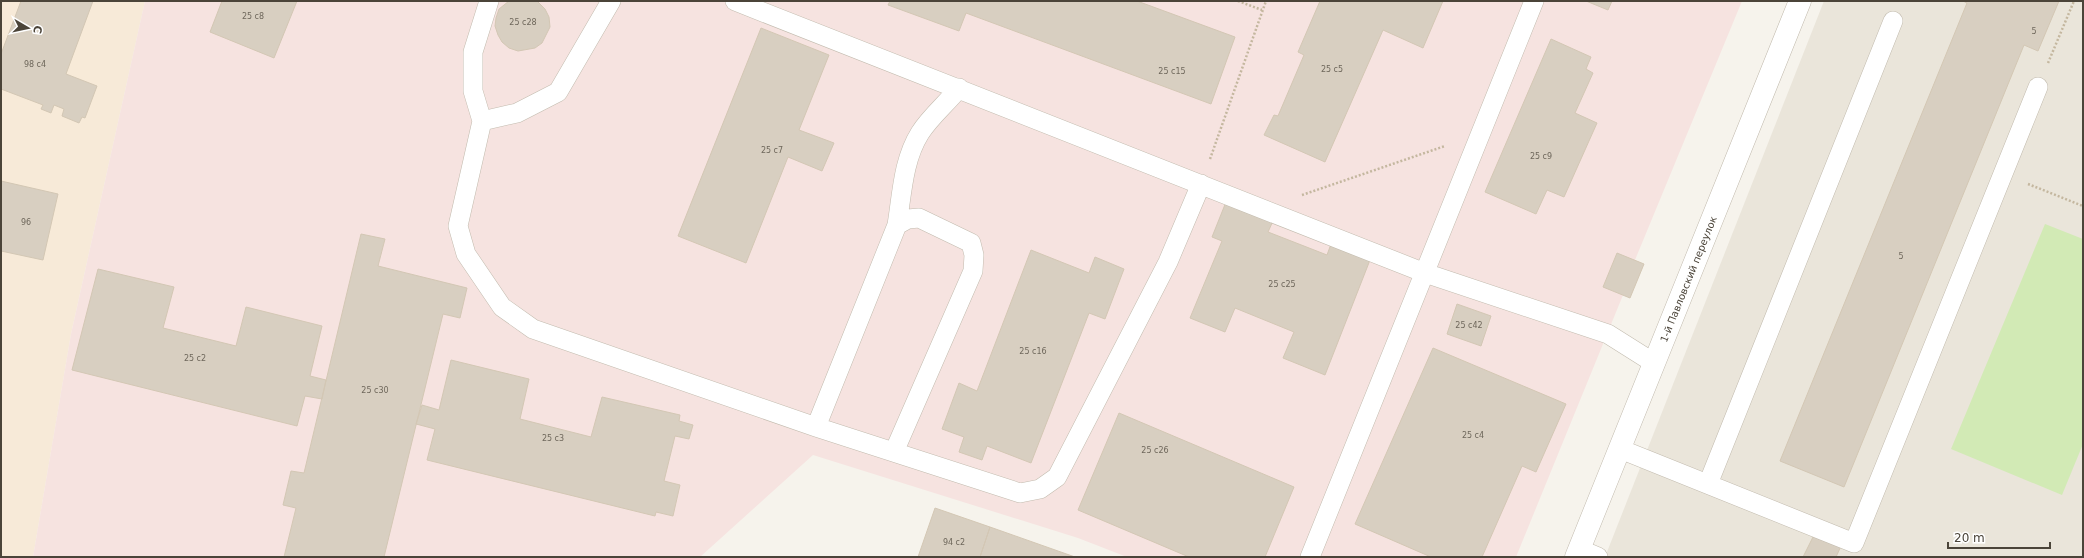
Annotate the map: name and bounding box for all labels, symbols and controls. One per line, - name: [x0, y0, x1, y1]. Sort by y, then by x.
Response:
- north arrow: [8, 8, 48, 48]
- house number: 25 с8: [242, 12, 264, 21]
- house number: 25 с28: [509, 18, 537, 27]
- text: С: [30, 24, 44, 34]
- house number: 5: [2031, 27, 2037, 36]
- house number: 98 с4: [24, 60, 46, 69]
- house number: 25 с5: [1321, 65, 1343, 74]
- house number: 25 с15: [1158, 67, 1186, 76]
- house number: 25 с7: [761, 146, 783, 155]
- house number: 25 с9: [1530, 152, 1552, 161]
- street label: 1-й Павловский переулок: [1658, 215, 1719, 344]
- house number: 96: [21, 218, 31, 227]
- house number: 5: [1898, 252, 1904, 261]
- house number: 25 с25: [1268, 280, 1296, 289]
- house number: 25 с42: [1455, 321, 1483, 330]
- house number: 25 с16: [1019, 347, 1047, 356]
- house number: 25 с2: [184, 354, 206, 363]
- house number: 25 с30: [361, 386, 389, 395]
- house number: 25 с4: [1462, 431, 1484, 440]
- house number: 25 с3: [542, 434, 564, 443]
- house number: 25 с26: [1141, 446, 1169, 455]
- scale bar: [1948, 524, 2050, 550]
- text: 20 m: [1954, 531, 1985, 545]
- house number: 94 с2: [943, 538, 965, 547]

